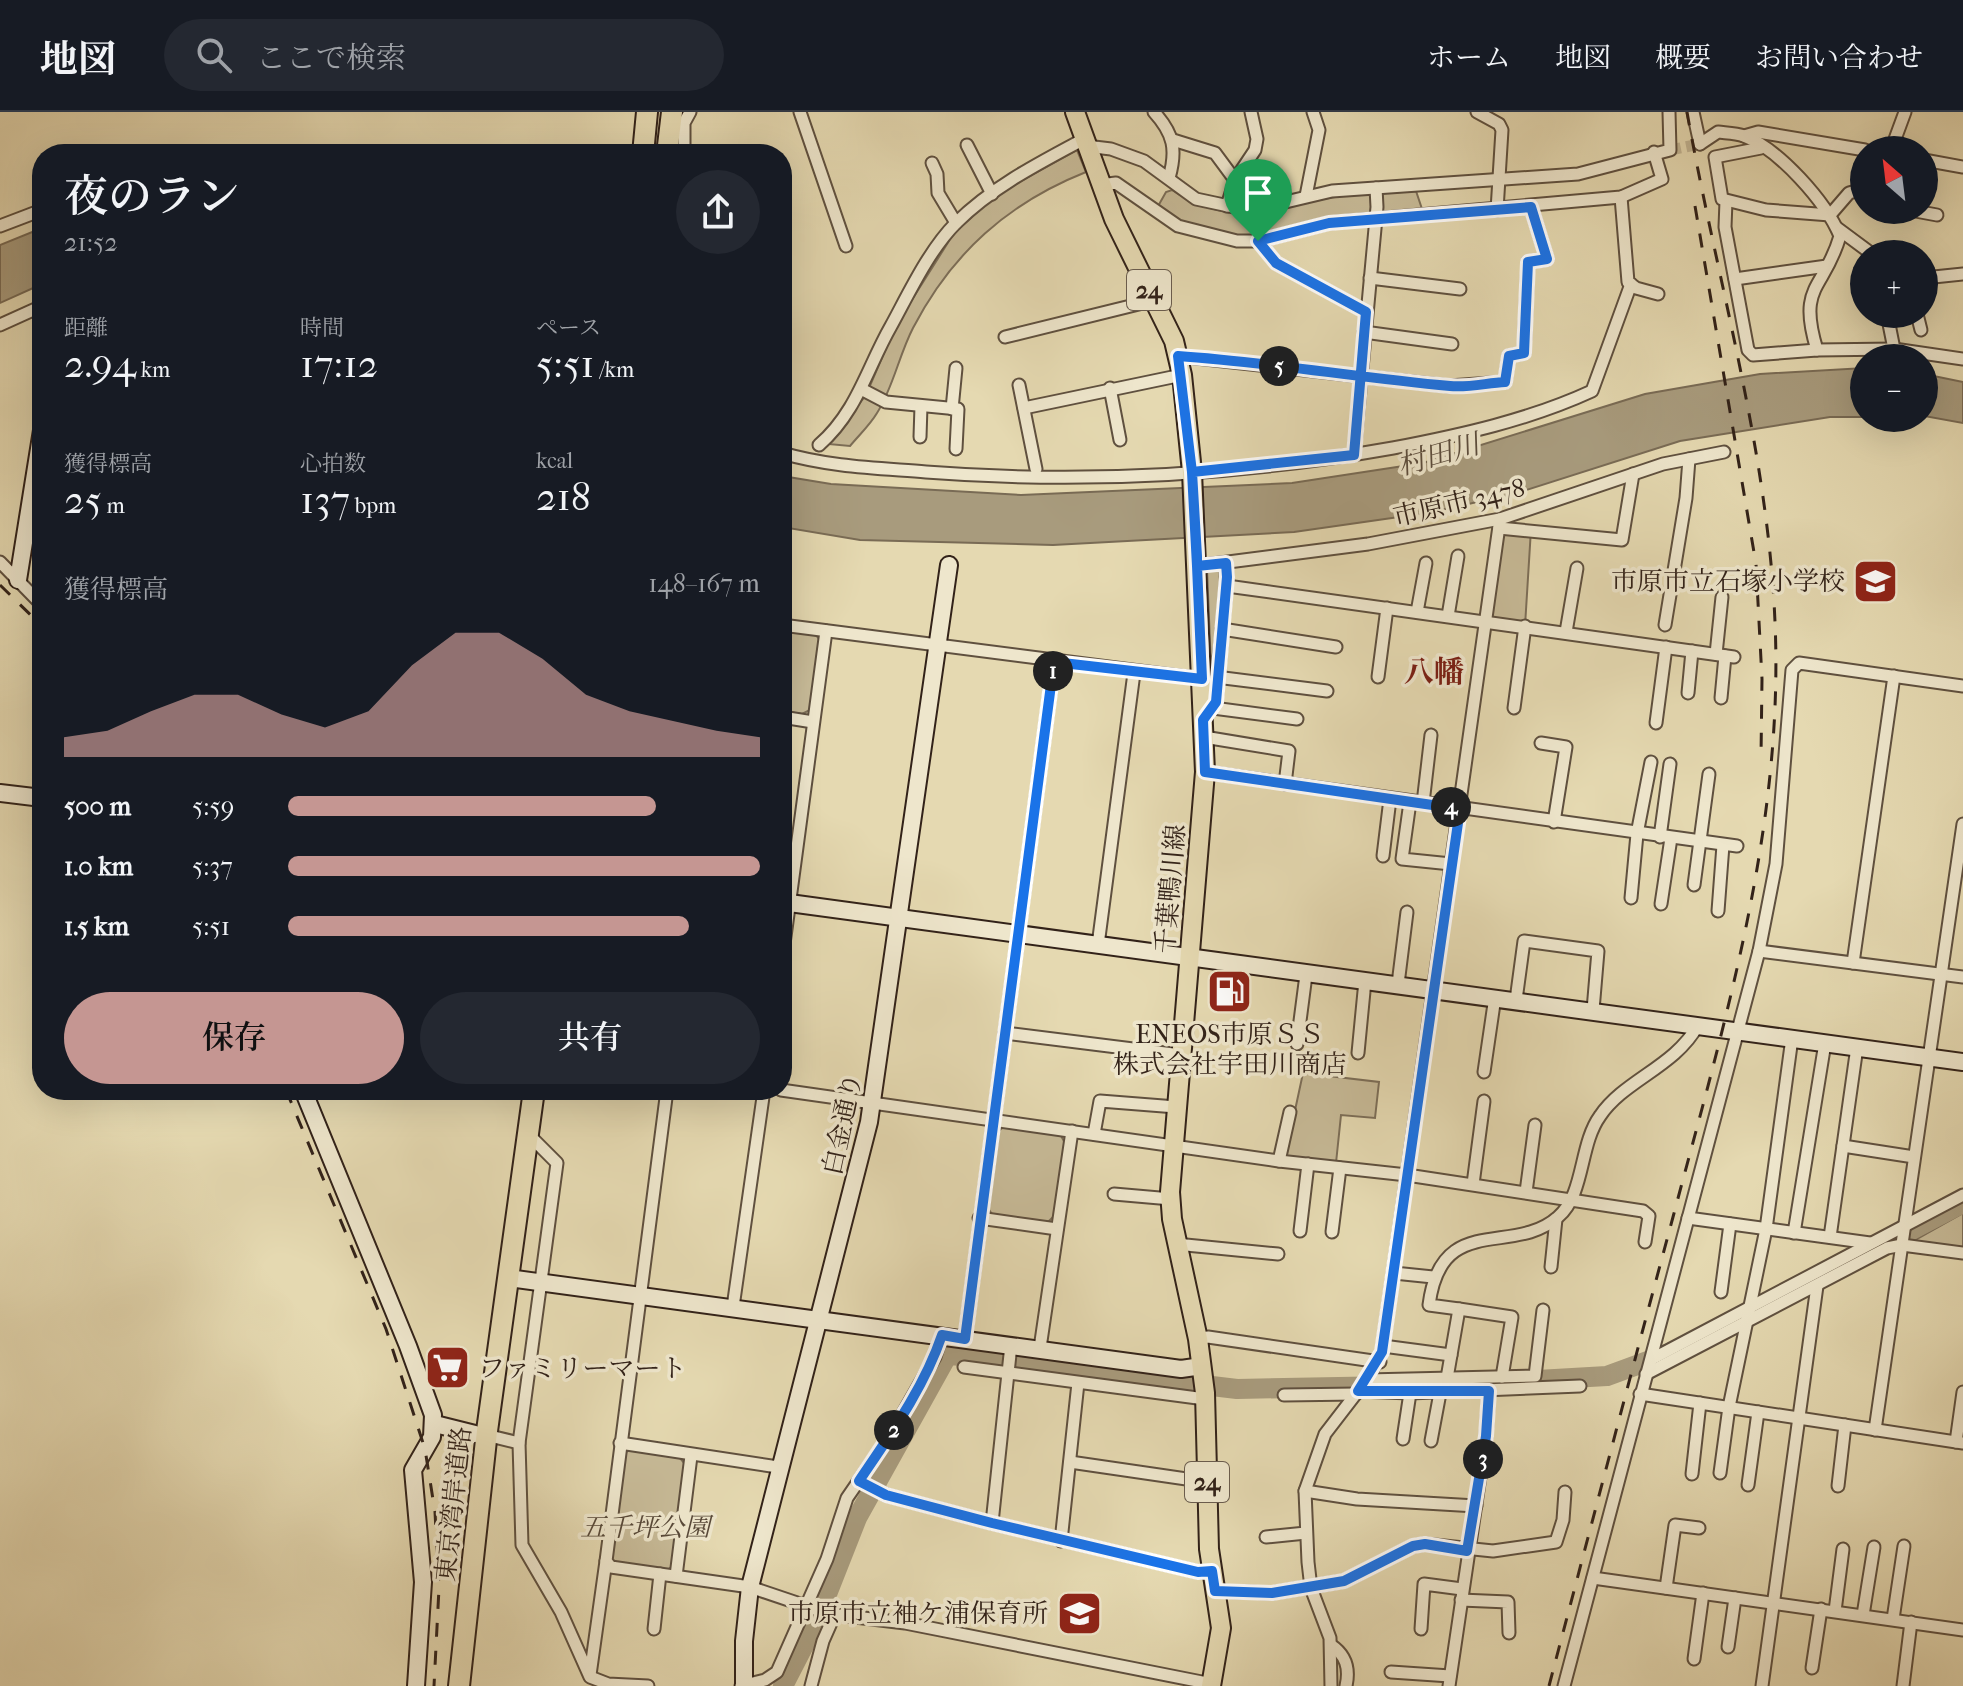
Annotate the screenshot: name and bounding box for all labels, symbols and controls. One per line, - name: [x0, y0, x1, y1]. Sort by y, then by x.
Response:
- search box: [164, 19, 724, 91]
- icon: search: [192, 33, 236, 77]
- text: 地図: [40, 37, 116, 82]
- text: ここで検索: [256, 41, 406, 76]
- text: ホーム: [1427, 41, 1511, 74]
- text: 地図: [1555, 41, 1611, 74]
- text: 概要: [1655, 41, 1711, 74]
- text: お問い合わせ: [1755, 41, 1923, 74]
- north arrow: [1850, 136, 1938, 224]
- map controls: [1850, 136, 1938, 432]
- pin: [1224, 159, 1292, 241]
- button: share: [676, 170, 760, 254]
- text: 夜のラン: [64, 171, 240, 222]
- icon: arrive: [1236, 171, 1280, 215]
- text: 21:52: [64, 227, 118, 258]
- button: +: [1850, 240, 1938, 328]
- road number: 24: [1127, 270, 1171, 310]
- text: 距離: [64, 315, 108, 341]
- text: 時間: [300, 315, 344, 341]
- text: ペース: [536, 315, 601, 341]
- text: 2.94: [64, 341, 136, 387]
- text: 17:12: [300, 341, 378, 387]
- text: 5:51: [536, 341, 595, 387]
- button: −: [1850, 344, 1938, 432]
- pin: 5: [1259, 346, 1299, 386]
- text: 5: [1274, 353, 1284, 379]
- text: km: [136, 357, 170, 383]
- text: /km: [595, 357, 634, 383]
- water label: 村田川: [1393, 426, 1486, 482]
- text: kcal: [536, 448, 573, 474]
- text: 獲得標高: [64, 451, 152, 477]
- text: 心拍数: [300, 451, 366, 477]
- street label: 市原市 3478: [1390, 472, 1528, 533]
- text: 218: [536, 474, 591, 520]
- text: 25: [64, 477, 102, 523]
- text: 137: [300, 477, 350, 523]
- text: m: [102, 493, 125, 519]
- text: bpm: [350, 493, 396, 519]
- school or university icon: 市原市立石塚小学校: [1852, 557, 1900, 605]
- place label: 市原市立石塚小学校: [1611, 566, 1845, 597]
- text: 148–167 m: [648, 568, 760, 599]
- text: 獲得標高: [64, 574, 168, 605]
- pin: 1: [1033, 651, 1073, 691]
- district label: 八幡: [1404, 655, 1464, 690]
- text: 1: [1049, 658, 1057, 684]
- pin: 4: [1431, 787, 1471, 827]
- text: 500 m: [64, 791, 131, 822]
- text: 5:59: [192, 791, 234, 822]
- text: 4: [1445, 794, 1458, 820]
- street label: 千葉鴨川線: [1149, 823, 1192, 955]
- text: 1.0 km: [64, 851, 133, 882]
- text: 5:37: [192, 851, 233, 882]
- text: 1.5 km: [64, 911, 129, 942]
- text: 5:51: [192, 911, 230, 942]
- fuel station icon: ENEOS市原ＳＳ 株式会社宇田川商店: [1206, 967, 1254, 1015]
- button: 保存: [64, 992, 404, 1084]
- button: 共有: [420, 992, 760, 1084]
- place label: ENEOS市原ＳＳ 株式会社宇田川商店: [1113, 1019, 1347, 1080]
- street label: 白金通り: [817, 1070, 868, 1178]
- supermarket icon: ファミリーマート: [424, 1344, 472, 1392]
- place label: ファミリーマート: [479, 1353, 686, 1384]
- pin: 2: [874, 1410, 914, 1450]
- text: 2: [888, 1417, 900, 1443]
- street label: 東京湾岸道路: [430, 1425, 477, 1583]
- pin: 3: [1463, 1439, 1503, 1479]
- text: 3: [1478, 1446, 1488, 1472]
- road number: 24: [1185, 1462, 1229, 1502]
- park label: 五千坪公園: [580, 1512, 714, 1543]
- school or university icon: 市原市立袖ケ浦保育所: [1055, 1589, 1103, 1637]
- place label: 市原市立袖ケ浦保育所: [788, 1598, 1048, 1629]

